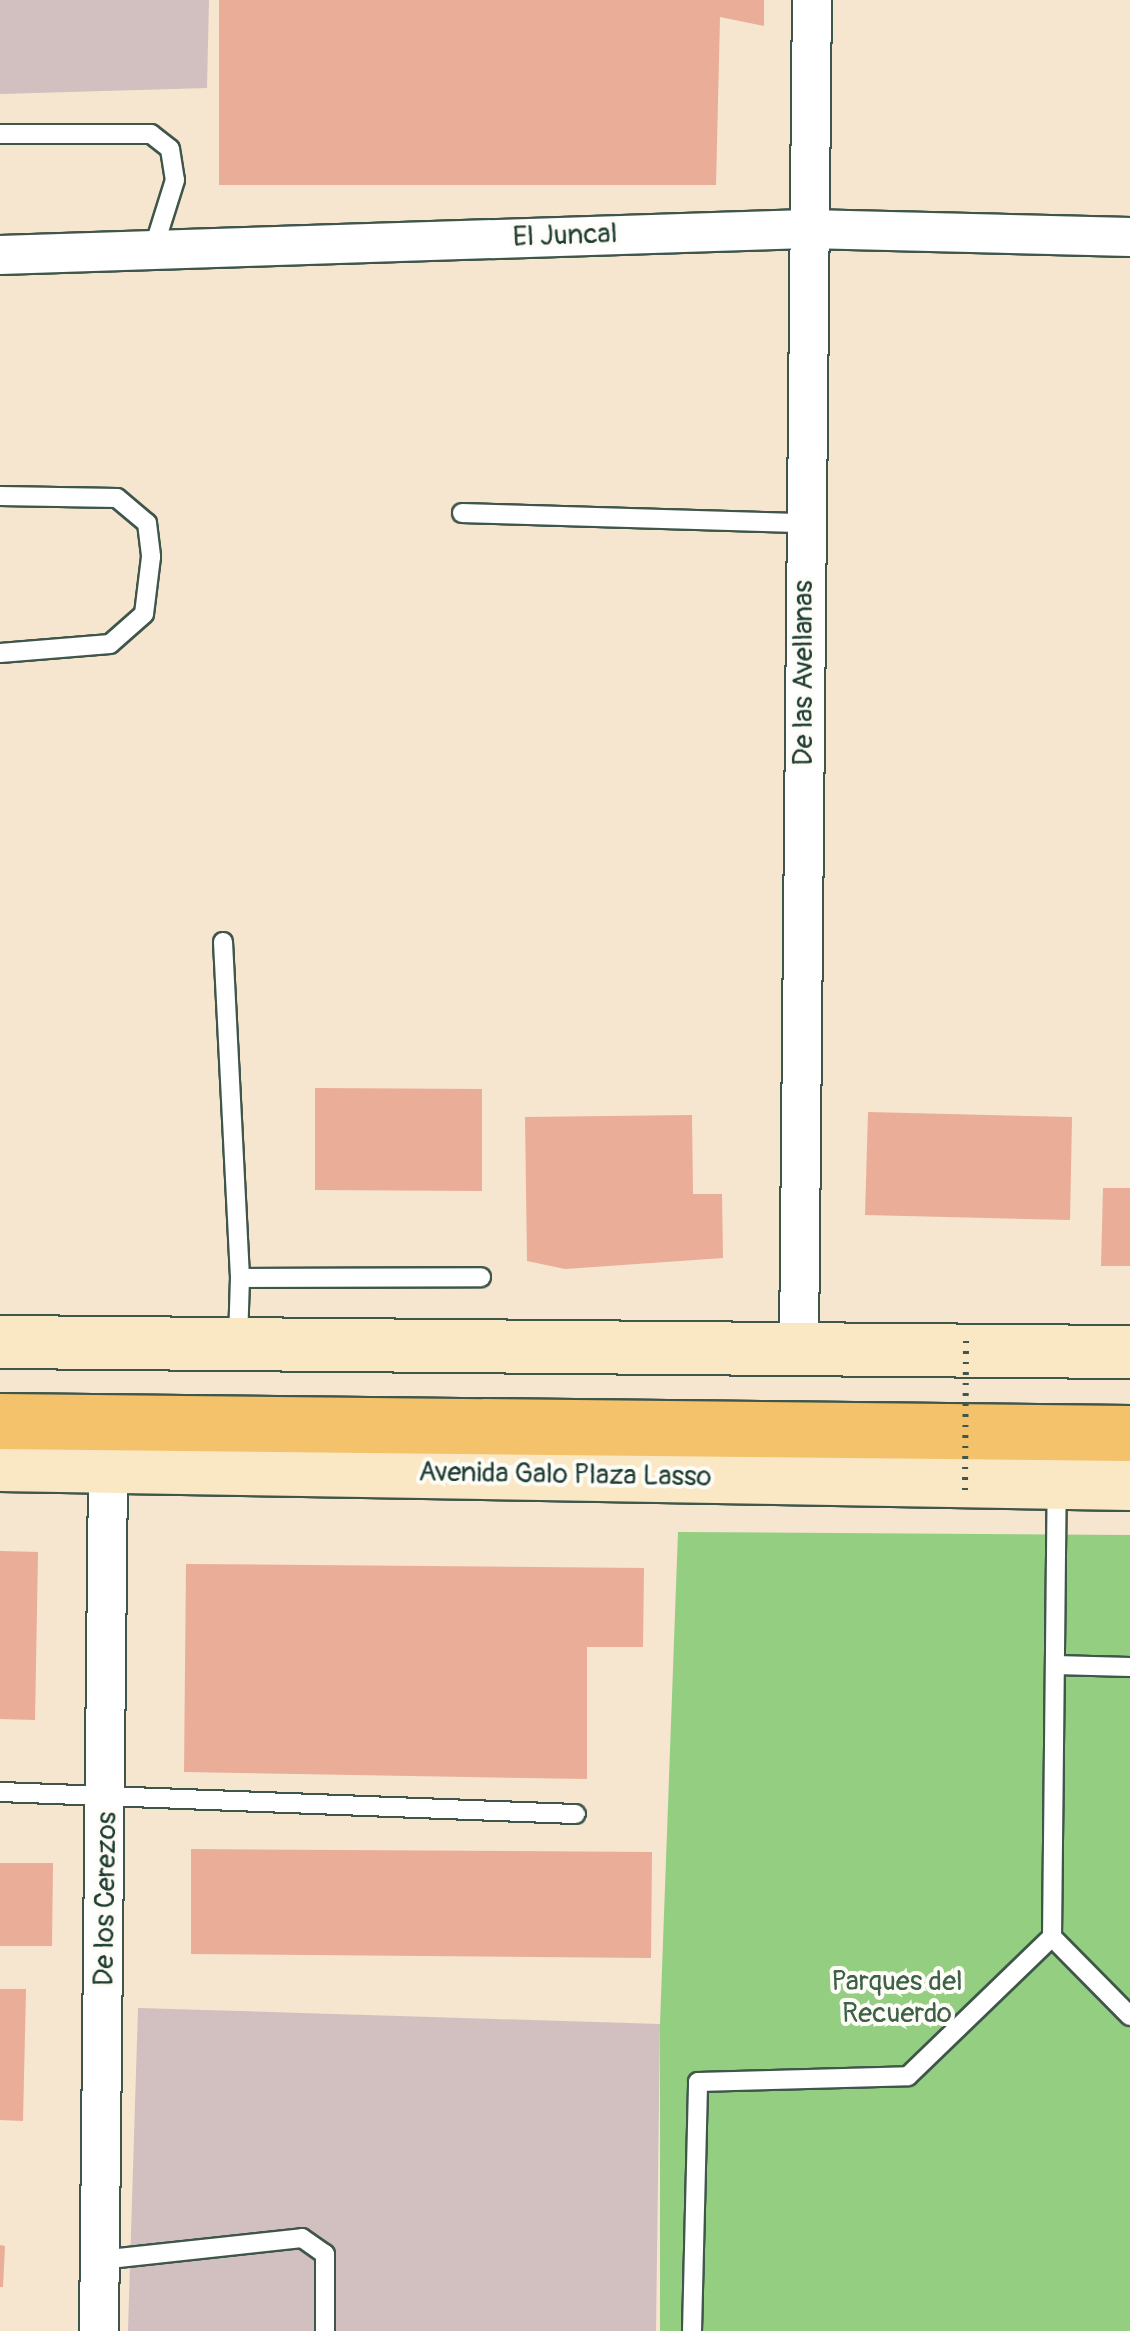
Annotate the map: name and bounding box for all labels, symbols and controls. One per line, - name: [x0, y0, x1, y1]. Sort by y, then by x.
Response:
- street label: El Juncal: [512, 217, 618, 255]
- street label: De las Avellanas: [787, 580, 821, 766]
- street label: Avenida Galo Plaza Lasso: [418, 1456, 712, 1494]
- street label: De los Cerezos: [88, 1812, 124, 1986]
- park label: Parques del Recuerdo: [831, 1965, 963, 2031]

